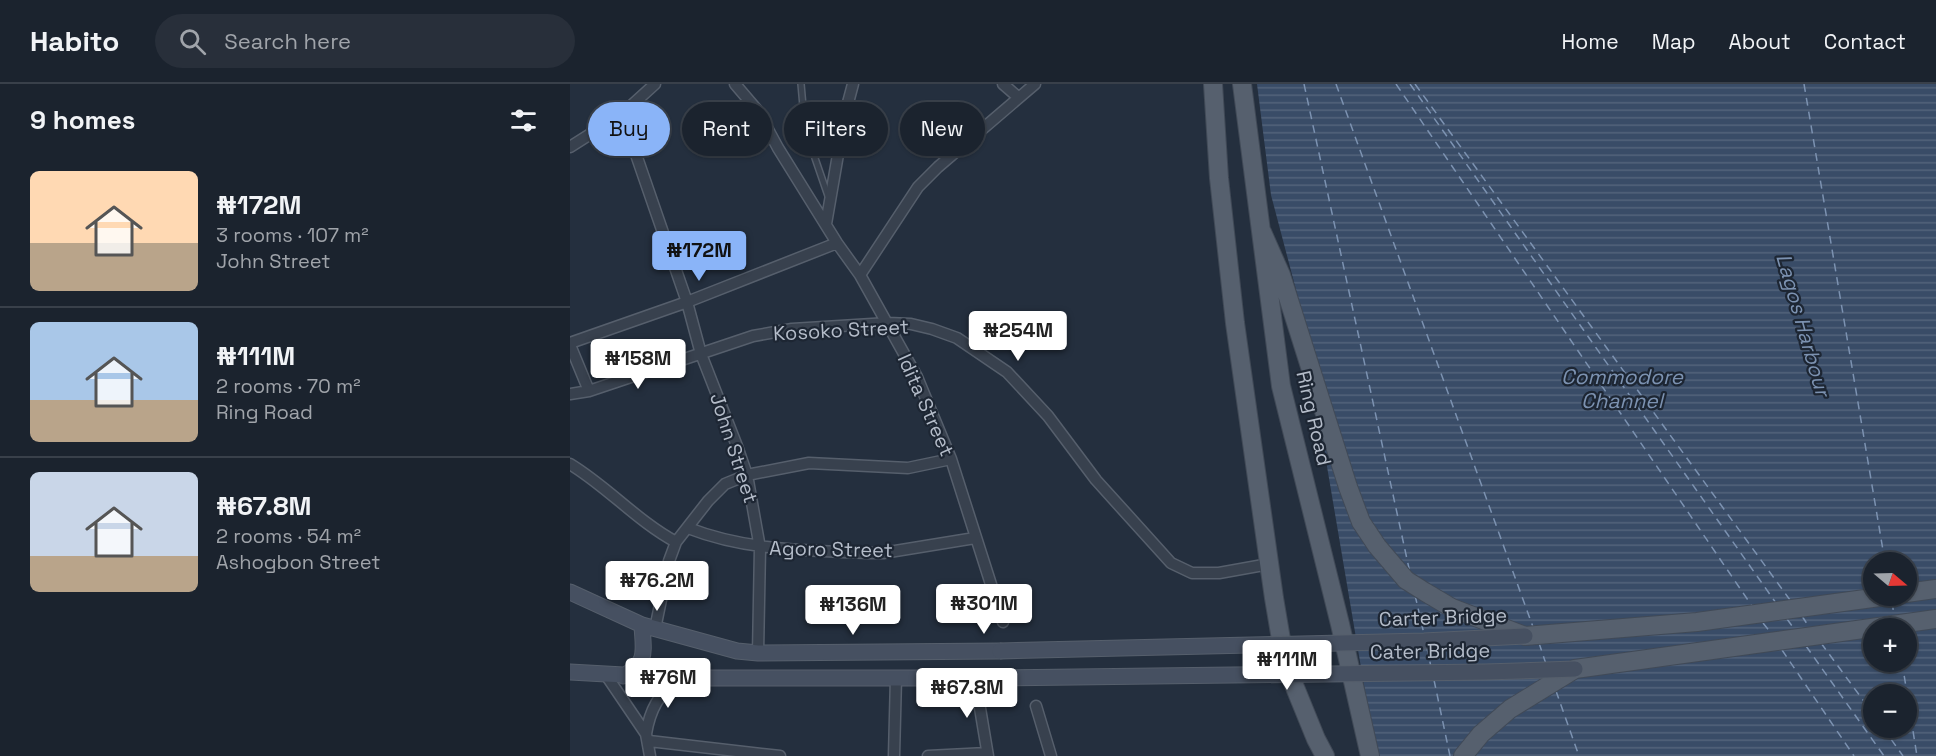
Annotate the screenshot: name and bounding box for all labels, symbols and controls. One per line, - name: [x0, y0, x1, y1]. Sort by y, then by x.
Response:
- search box: [155, 14, 575, 68]
- text: Habito: [30, 23, 119, 59]
- icon: search: [176, 25, 209, 58]
- text: Search here: [224, 27, 351, 55]
- text: Home: [1561, 28, 1619, 55]
- text: Map: [1652, 28, 1696, 55]
- text: About: [1729, 28, 1791, 55]
- text: Contact: [1824, 28, 1906, 55]
- chip: Buy: [588, 102, 670, 156]
- chip: Rent: [682, 102, 772, 156]
- chip: Filters: [784, 102, 888, 156]
- chip: New: [900, 102, 985, 156]
- text: 9 homes: [30, 103, 135, 137]
- icon: filters: [507, 104, 540, 137]
- text: ₦172M: [216, 188, 301, 222]
- icon: home: [78, 195, 150, 267]
- text: 3 rooms · 107 m²: [216, 222, 369, 248]
- pin: ₦172M: [657, 231, 741, 282]
- text: ₦172M: [666, 237, 732, 263]
- text: John Street: [216, 248, 330, 274]
- water label: Lagos Harbour: [1770, 250, 1837, 401]
- pin: ₦254M: [976, 311, 1060, 362]
- street label: Kosoko Street: [772, 313, 910, 347]
- text: ₦254M: [983, 317, 1053, 343]
- text: ₦111M: [216, 339, 295, 373]
- pin: ₦158M: [596, 339, 680, 390]
- text: ₦158M: [605, 345, 671, 371]
- icon: home: [78, 346, 150, 418]
- street label: Idita Street: [892, 350, 960, 460]
- water label: Commodore Channel: [1561, 363, 1685, 414]
- street label: Ring Road: [1290, 368, 1338, 468]
- text: 2 rooms · 70 m²: [216, 373, 360, 399]
- street label: John Street: [704, 390, 764, 506]
- text: Ring Road: [216, 399, 313, 425]
- text: ₦67.8M: [216, 489, 312, 523]
- icon: home: [78, 496, 150, 568]
- text: 2 rooms · 54 m²: [216, 523, 361, 549]
- street label: Agoro Street: [769, 535, 893, 563]
- text: Ashogbon Street: [216, 549, 380, 575]
- north arrow: [1863, 552, 1917, 606]
- map controls: [1863, 552, 1917, 738]
- pin: ₦76.2M: [608, 561, 706, 612]
- text: ₦76.2M: [620, 567, 694, 593]
- pin: ₦301M: [942, 584, 1026, 635]
- pin: ₦136M: [811, 585, 895, 636]
- text: ₦301M: [950, 590, 1018, 616]
- text: ₦136M: [819, 591, 887, 617]
- street label: Carter Bridge: [1378, 602, 1508, 632]
- button: +: [1863, 618, 1917, 672]
- street label: Cater Bridge: [1370, 637, 1490, 665]
- pin: ₦111M: [1245, 640, 1329, 691]
- text: ₦111M: [1257, 646, 1317, 672]
- pin: ₦76M: [632, 658, 704, 709]
- text: ₦76M: [639, 664, 697, 690]
- pin: ₦67.8M: [918, 668, 1016, 719]
- text: ₦67.8M: [930, 674, 1004, 700]
- button: −: [1863, 684, 1917, 738]

